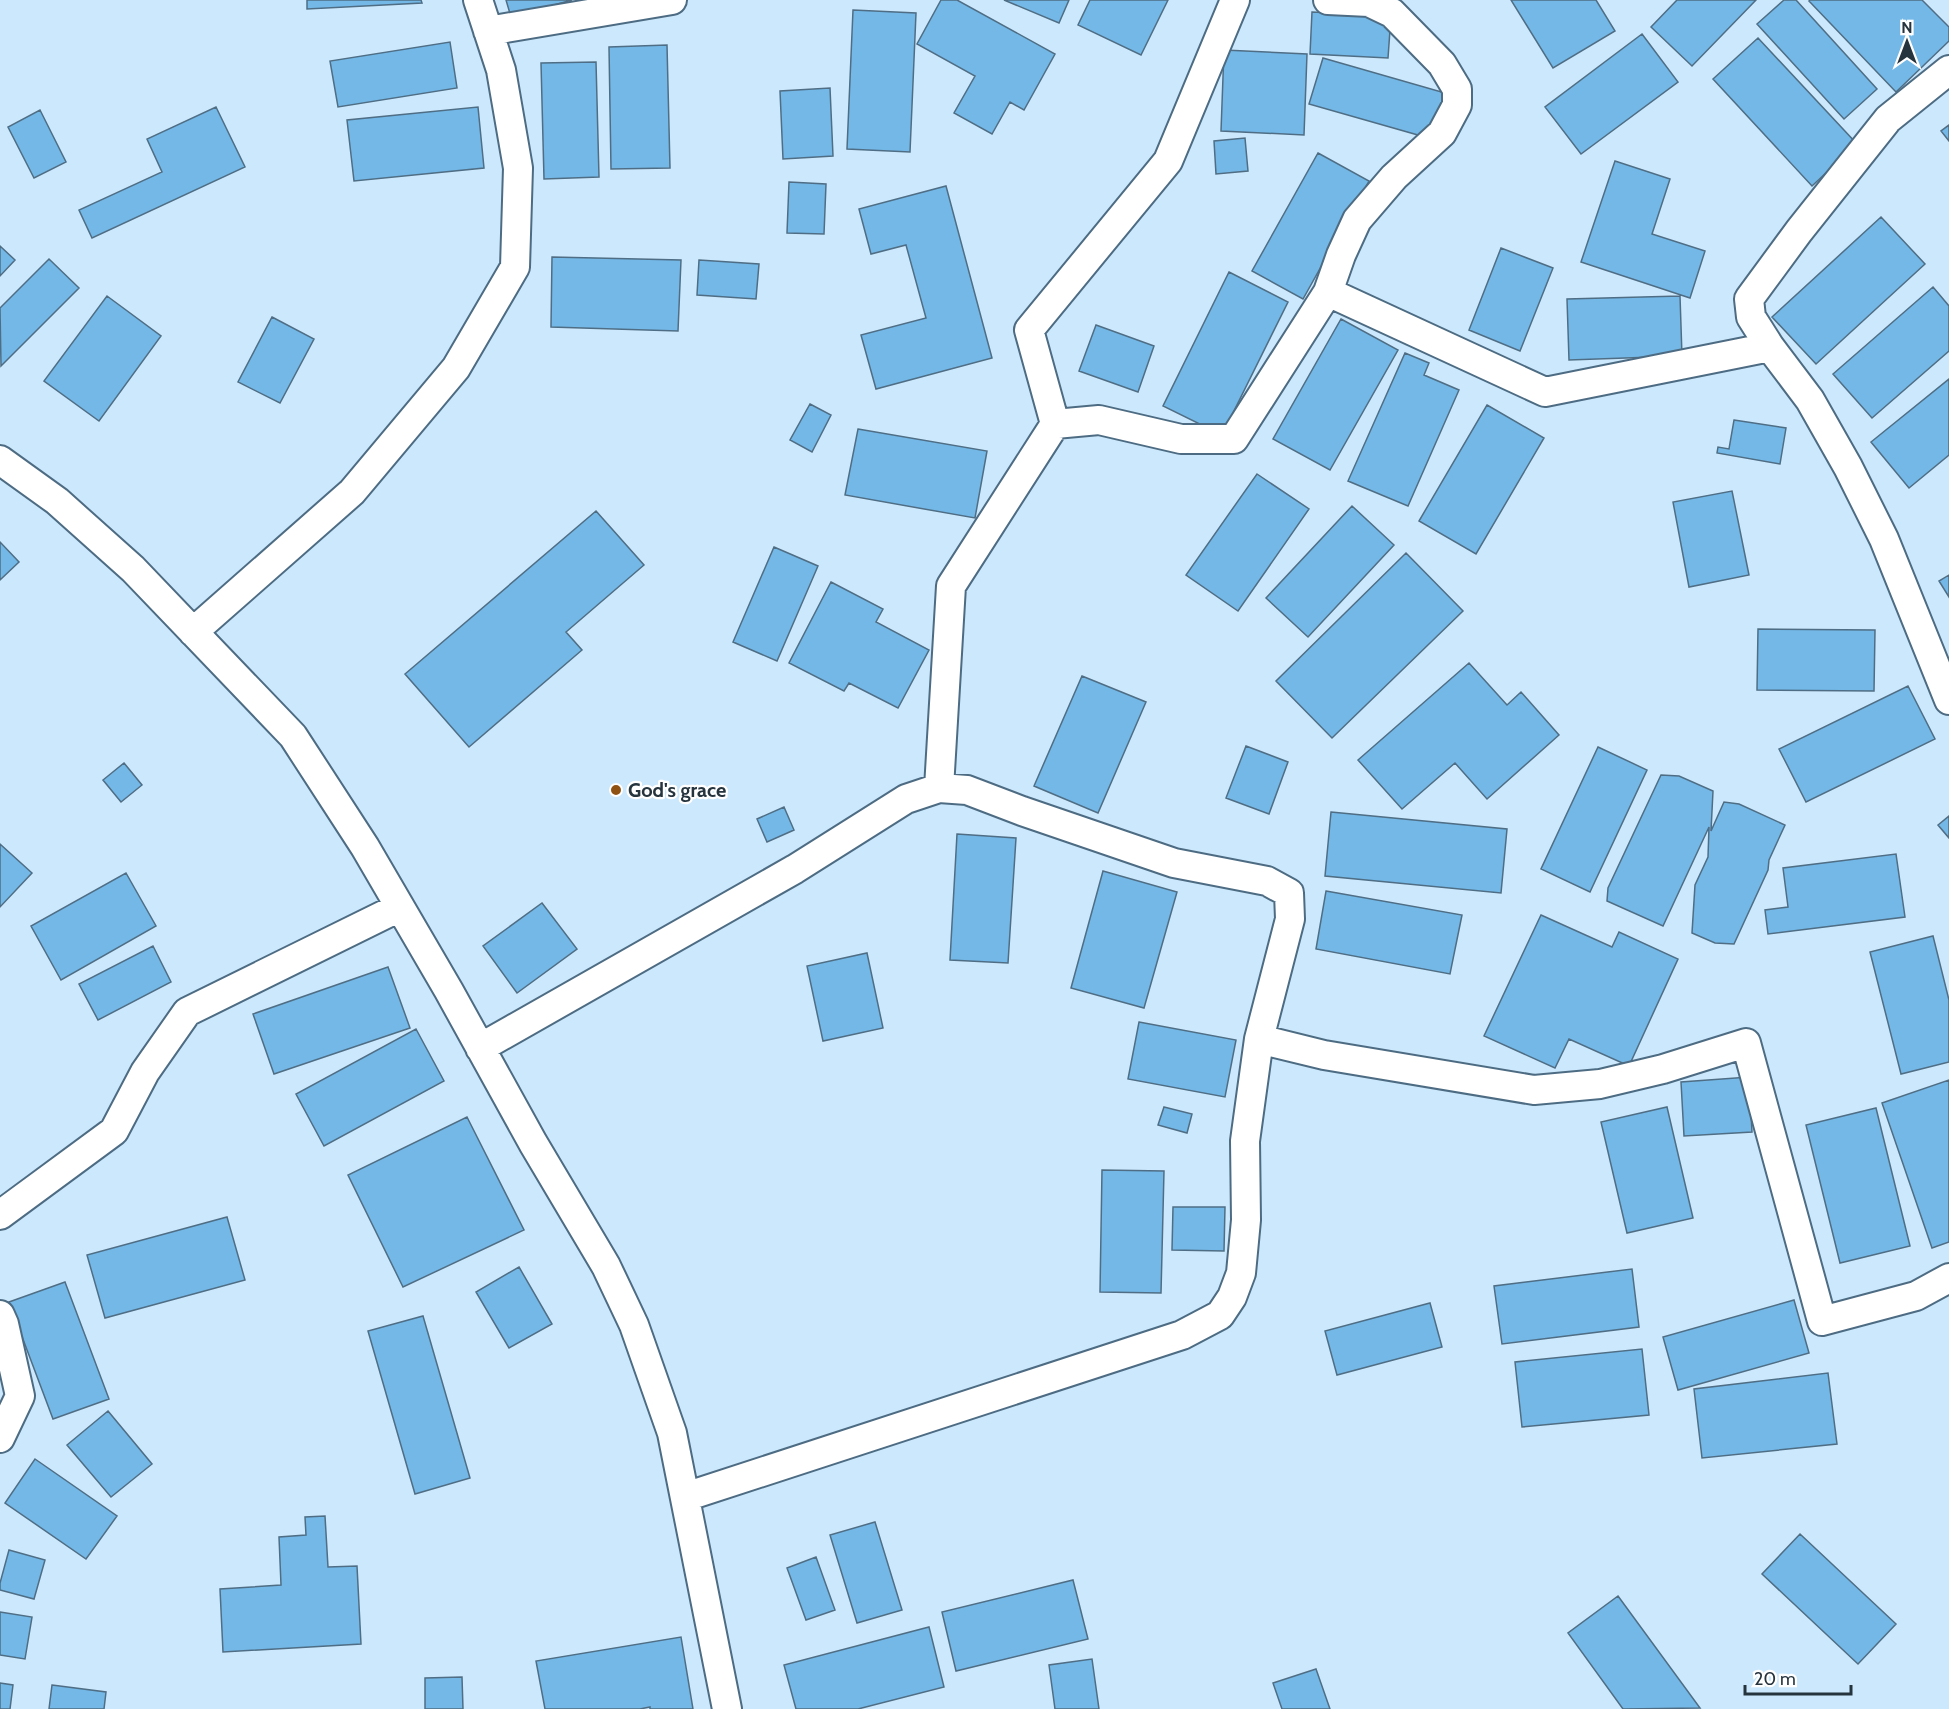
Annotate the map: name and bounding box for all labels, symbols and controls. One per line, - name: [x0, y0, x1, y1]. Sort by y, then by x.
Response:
- north arrow: [1877, 12, 1937, 72]
- text: N: [1901, 18, 1913, 37]
- place label: God's grace: [628, 778, 726, 802]
- marker: God's grace: [609, 783, 623, 797]
- scale bar: [1745, 1658, 1852, 1696]
- text: 20 m: [1754, 1668, 1796, 1690]

